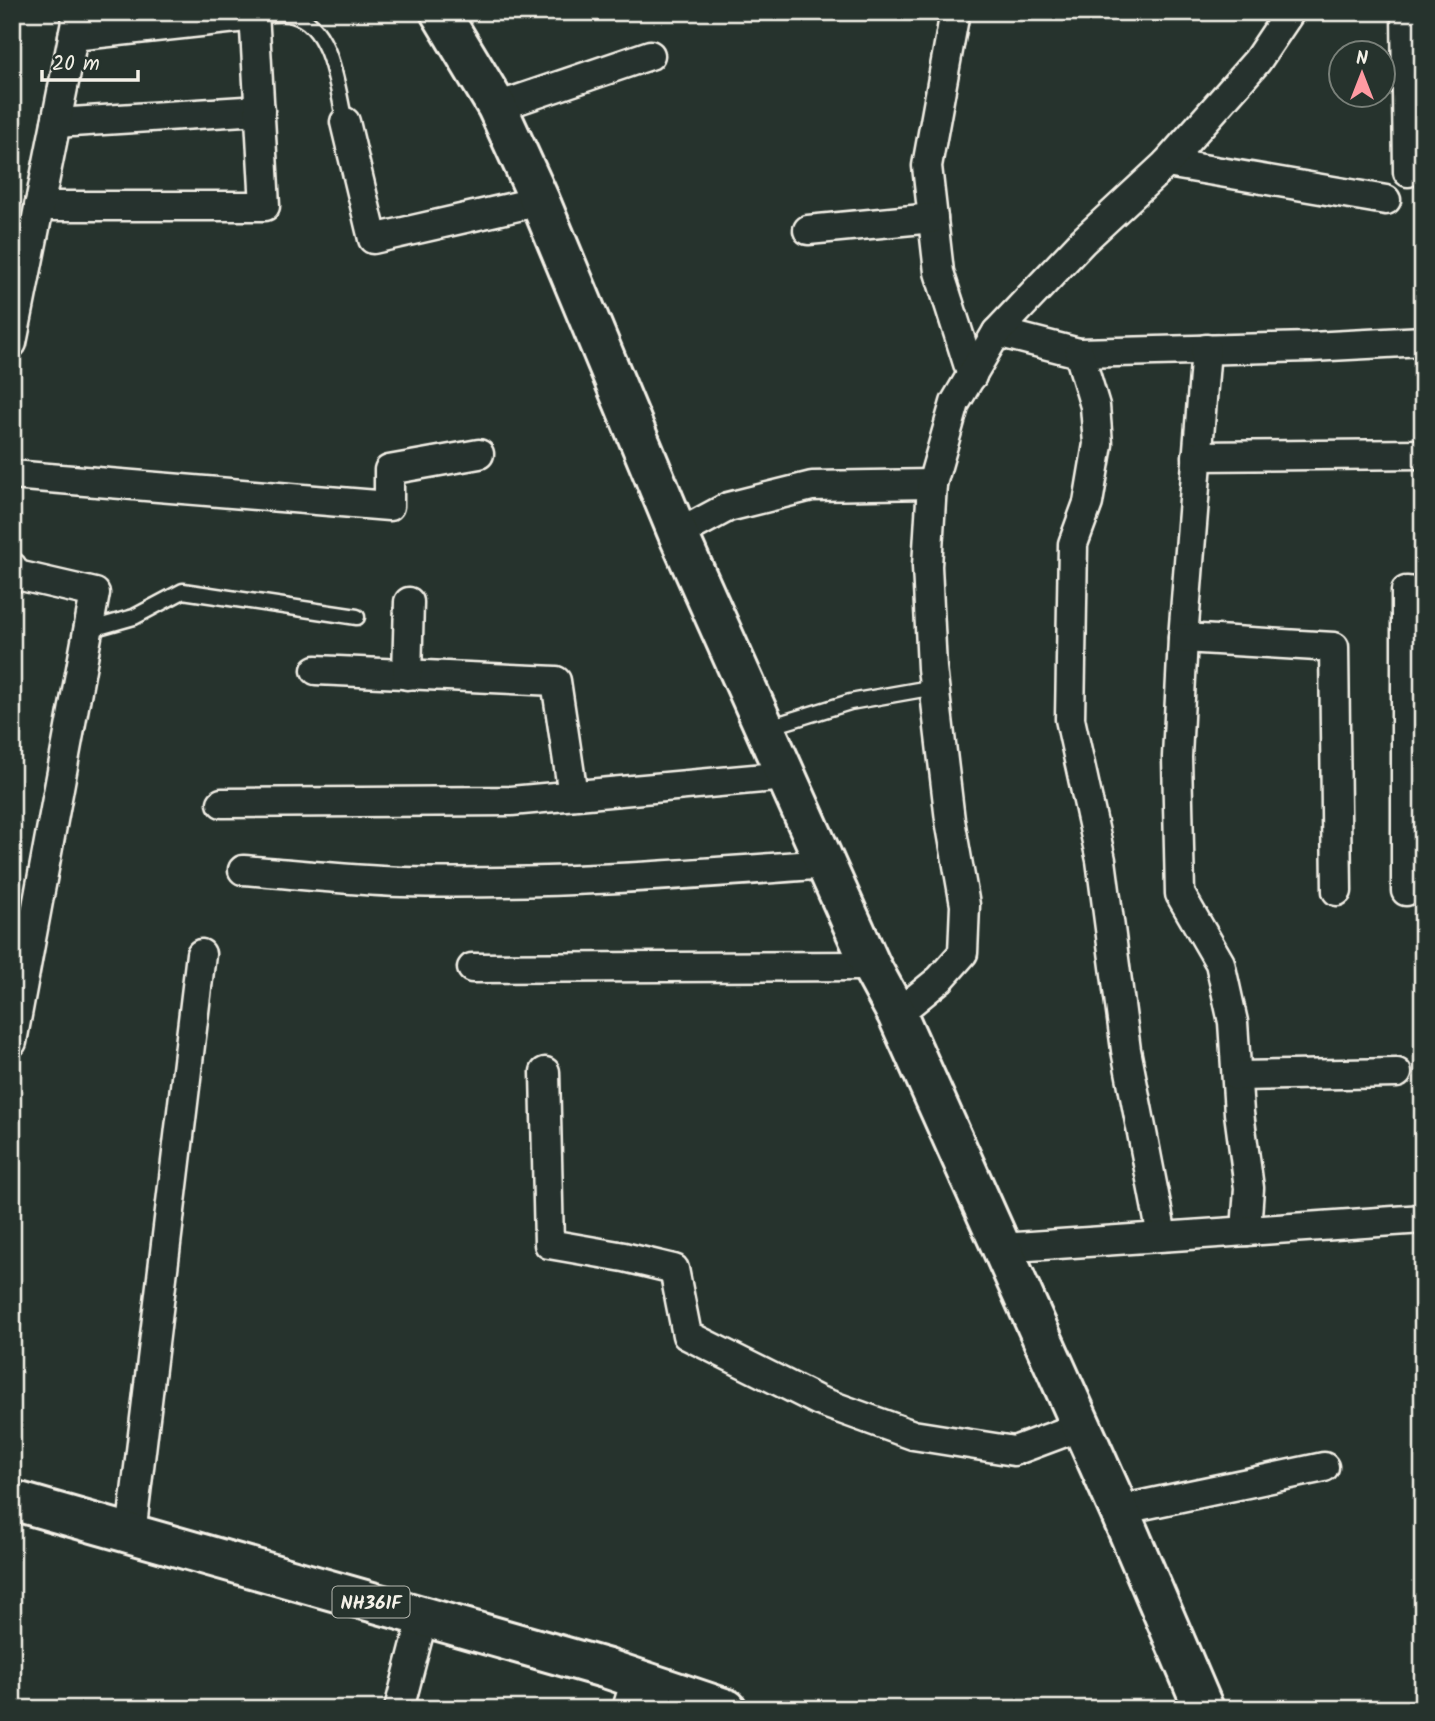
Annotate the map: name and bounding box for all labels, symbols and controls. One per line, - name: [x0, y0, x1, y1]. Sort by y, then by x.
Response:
- scale bar: [42, 38, 138, 82]
- north arrow: [1326, 38, 1396, 108]
- text: N: [1356, 44, 1368, 74]
- text: 20 m: [52, 48, 100, 81]
- road number: NH361F: [332, 1586, 410, 1618]

